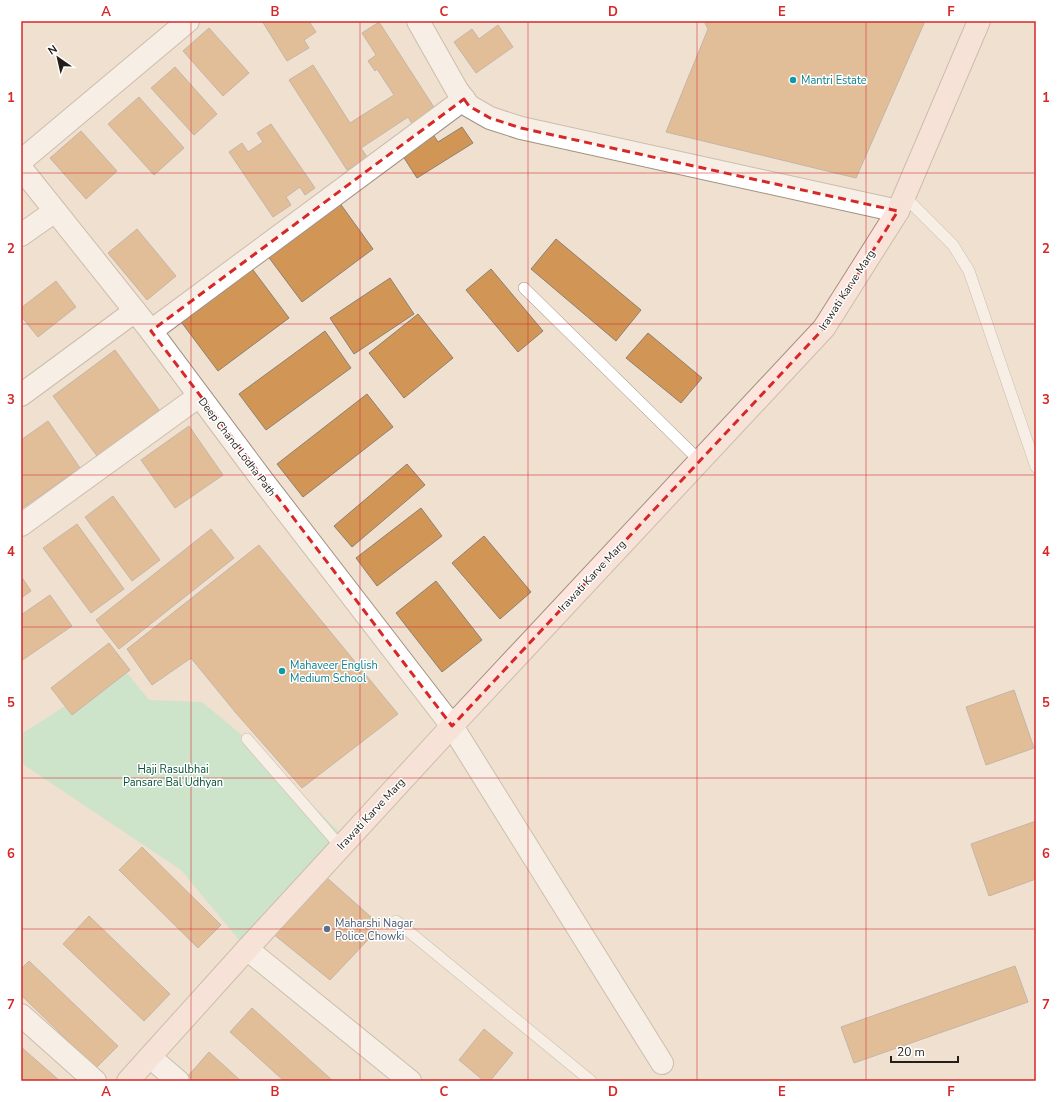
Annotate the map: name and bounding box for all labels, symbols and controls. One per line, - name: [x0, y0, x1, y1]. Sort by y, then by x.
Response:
- text: A: [101, 3, 111, 21]
- text: B: [271, 3, 280, 21]
- text: C: [440, 3, 449, 21]
- text: D: [608, 3, 618, 21]
- text: E: [778, 3, 786, 21]
- text: F: [947, 3, 955, 21]
- north arrow: [38, 38, 78, 78]
- text: N: [45, 42, 60, 59]
- place label: Mantri Estate: [801, 73, 867, 88]
- marker: Mantri Estate: [788, 75, 798, 85]
- text: 1: [7, 89, 15, 107]
- text: 1: [1042, 89, 1050, 107]
- text: 2: [7, 240, 15, 258]
- text: 2: [1042, 240, 1050, 258]
- street label: Irawati Karve Marg: [815, 247, 879, 333]
- text: 3: [7, 391, 15, 409]
- text: 3: [1042, 391, 1050, 409]
- street label: Deep Chand Lodha Path: [195, 395, 279, 499]
- street label: Irawati Karve Marg: [555, 537, 629, 615]
- text: 4: [7, 543, 15, 561]
- text: 4: [1042, 543, 1050, 561]
- place label: Mahaveer English Medium School: [290, 658, 378, 686]
- marker: Mahaveer English Medium School: [277, 666, 287, 676]
- text: 5: [7, 694, 15, 712]
- text: 5: [1042, 694, 1050, 712]
- park label: Haji Rasulbhai Pansare Bal Udhyan: [123, 762, 223, 790]
- street label: Irawati Karve Marg: [334, 775, 408, 853]
- text: 6: [7, 845, 15, 863]
- text: 6: [1042, 845, 1050, 863]
- place label: Maharshi Nagar Police Chowki: [335, 916, 413, 944]
- marker: Maharshi Nagar Police Chowki: [322, 924, 332, 934]
- text: 7: [7, 996, 15, 1014]
- text: 7: [1042, 996, 1050, 1014]
- scale bar: [891, 1038, 958, 1064]
- text: 20 m: [897, 1044, 925, 1060]
- text: A: [101, 1083, 111, 1101]
- text: B: [271, 1083, 280, 1101]
- text: C: [440, 1083, 449, 1101]
- text: D: [608, 1083, 618, 1101]
- text: E: [778, 1083, 786, 1101]
- text: F: [947, 1083, 955, 1101]

